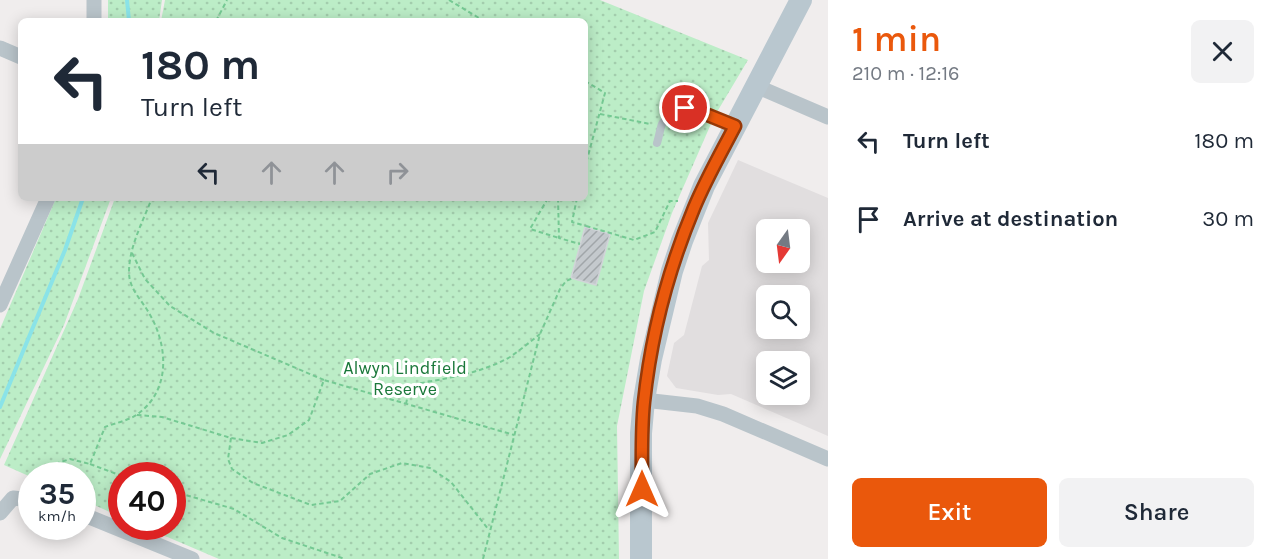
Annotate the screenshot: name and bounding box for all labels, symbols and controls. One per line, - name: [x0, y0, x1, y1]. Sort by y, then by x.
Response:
- text: 1 min: [852, 18, 941, 60]
- button: close: [1191, 20, 1254, 83]
- text: 180 m: [141, 40, 260, 90]
- icon: left: [42, 42, 120, 120]
- text: 210 m · 12:16: [852, 62, 959, 85]
- pin: [659, 82, 710, 133]
- text: Turn left: [141, 91, 242, 123]
- icon: arrive: [668, 91, 701, 124]
- icon: left: [852, 125, 885, 158]
- text: Turn left: [903, 128, 990, 154]
- text: 180 m: [1194, 128, 1254, 154]
- icon: left: [192, 156, 225, 189]
- icon: ahead: [255, 156, 288, 189]
- icon: ahead: [318, 156, 351, 189]
- icon: right: [381, 156, 414, 189]
- icon: arrive: [852, 203, 885, 236]
- text: Arrive at destination: [903, 206, 1118, 232]
- text: 30 m: [1202, 206, 1254, 232]
- north arrow: [756, 219, 810, 273]
- map controls: [756, 219, 810, 405]
- button: search: [756, 285, 810, 339]
- button: layers: [756, 351, 810, 405]
- park label: Alwyn Lindfield Reserve: [343, 357, 467, 400]
- position arrow: [610, 457, 674, 521]
- speed limit sign: 40: [108, 462, 186, 540]
- text: 35: [39, 476, 75, 512]
- button: Exit: [852, 478, 1047, 547]
- button: Share: [1059, 478, 1254, 547]
- text: km/h: [38, 507, 76, 525]

